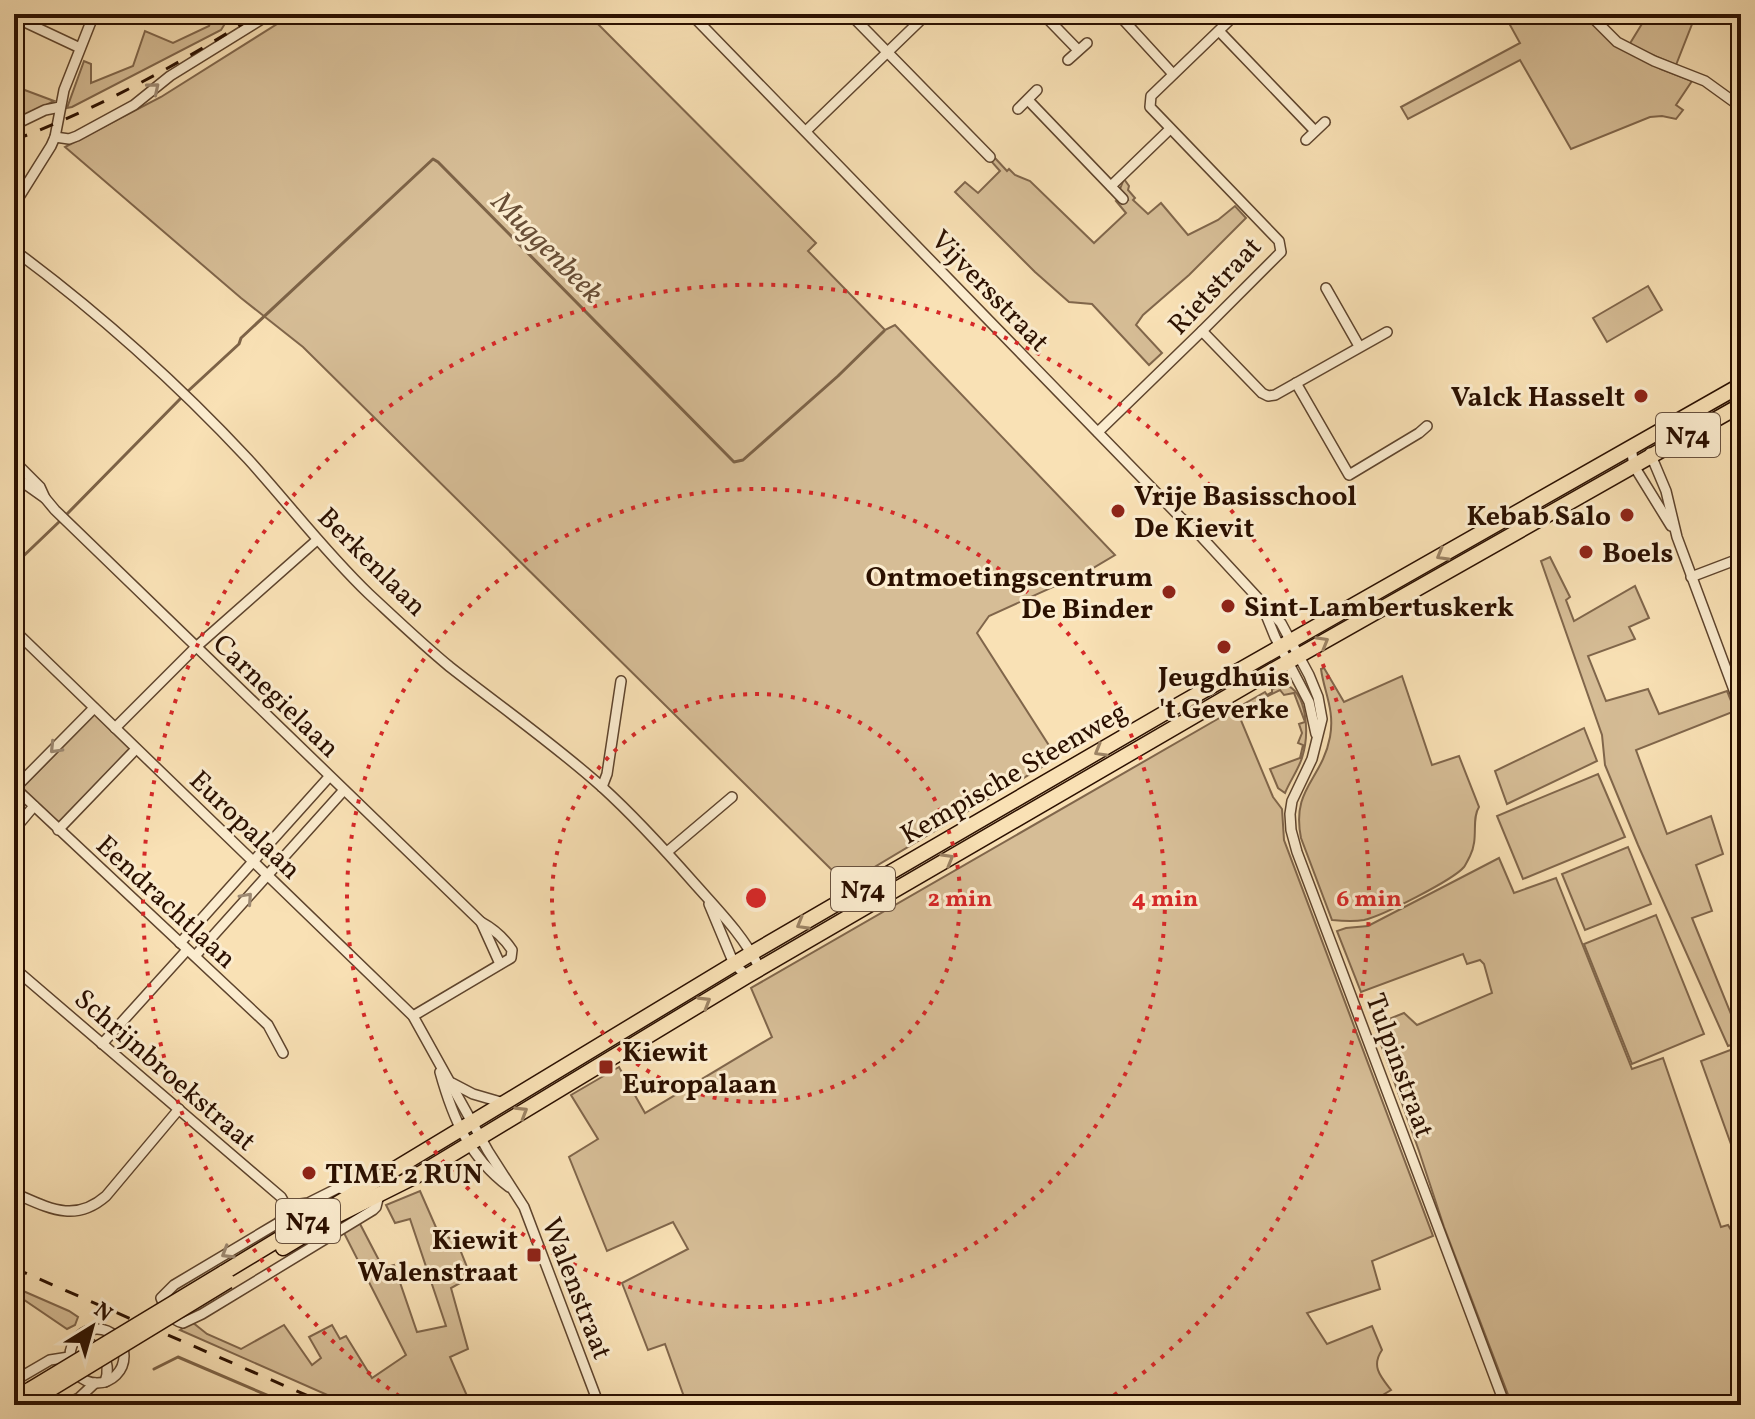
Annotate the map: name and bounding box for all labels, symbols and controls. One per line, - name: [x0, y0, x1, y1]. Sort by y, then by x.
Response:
- one-way arrow: [145, 83, 160, 98]
- water label: Muggenbeek: [480, 182, 612, 314]
- street label: Vijversstraat: [921, 222, 1057, 361]
- street label: Rietstraat: [1160, 229, 1272, 344]
- place label: Valck Hasselt: [1451, 379, 1625, 418]
- marker: Valck Hasselt: [1632, 387, 1650, 405]
- road number: N74: [1656, 413, 1720, 457]
- place label: Vrije Basisschool De Kievit: [1134, 478, 1357, 549]
- place label: Kebab Salo: [1466, 498, 1611, 537]
- street label: Berkenlaan: [308, 499, 435, 626]
- marker: Vrije Basisschool De Kievit: [1109, 502, 1127, 520]
- marker: Kebab Salo: [1618, 506, 1636, 524]
- place label: Boels: [1602, 535, 1674, 574]
- marker: Boels: [1577, 543, 1595, 561]
- one-way arrow: [1436, 545, 1451, 561]
- place label: Ontmoetingscentrum De Binder: [866, 559, 1153, 630]
- marker: Ontmoetingscentrum De Binder: [1160, 583, 1178, 601]
- place label: Sint-Lambertuskerk: [1244, 589, 1514, 628]
- marker: Sint-Lambertuskerk: [1219, 597, 1237, 615]
- street label: Carnegielaan: [203, 626, 347, 767]
- one-way arrow: [1314, 636, 1329, 652]
- marker: Jeugdhuis 't Geverke: [1215, 638, 1233, 656]
- place label: Jeugdhuis 't Geverke: [1157, 659, 1290, 730]
- street label: Kempische Steenweg: [894, 693, 1135, 855]
- one-way arrow: [49, 739, 64, 753]
- one-way arrow: [1094, 741, 1109, 757]
- street label: Europalaan: [180, 762, 309, 889]
- street label: Eendrachtlaan: [86, 827, 244, 978]
- one-way arrow: [939, 853, 954, 869]
- road number: N74: [831, 867, 895, 911]
- text: 2 min: [928, 883, 993, 917]
- text: 4 min: [1132, 883, 1199, 917]
- text: 6 min: [1336, 883, 1402, 917]
- centre of rings: [742, 884, 770, 912]
- one-way arrow: [237, 893, 252, 908]
- one-way arrow: [797, 914, 811, 930]
- street label: Schrijnbroekstraat: [65, 981, 264, 1161]
- street label: Tulpinstraat: [1354, 988, 1443, 1144]
- one-way arrow: [696, 996, 711, 1011]
- place label: Kiewit Europalaan: [622, 1034, 777, 1105]
- marker: Kiewit Europalaan: [597, 1058, 615, 1076]
- one-way arrow: [514, 1106, 528, 1121]
- place label: TIME 2 RUN: [325, 1156, 483, 1195]
- marker: TIME 2 RUN: [300, 1164, 318, 1182]
- road number: N74: [276, 1199, 340, 1243]
- street label: Walenstraat: [531, 1212, 621, 1366]
- place label: Kiewit Walenstraat: [358, 1222, 518, 1293]
- one-way arrow: [221, 1243, 236, 1259]
- marker: Kiewit Walenstraat: [525, 1246, 543, 1264]
- north arrow: [52, 1287, 132, 1367]
- text: N: [87, 1296, 118, 1330]

